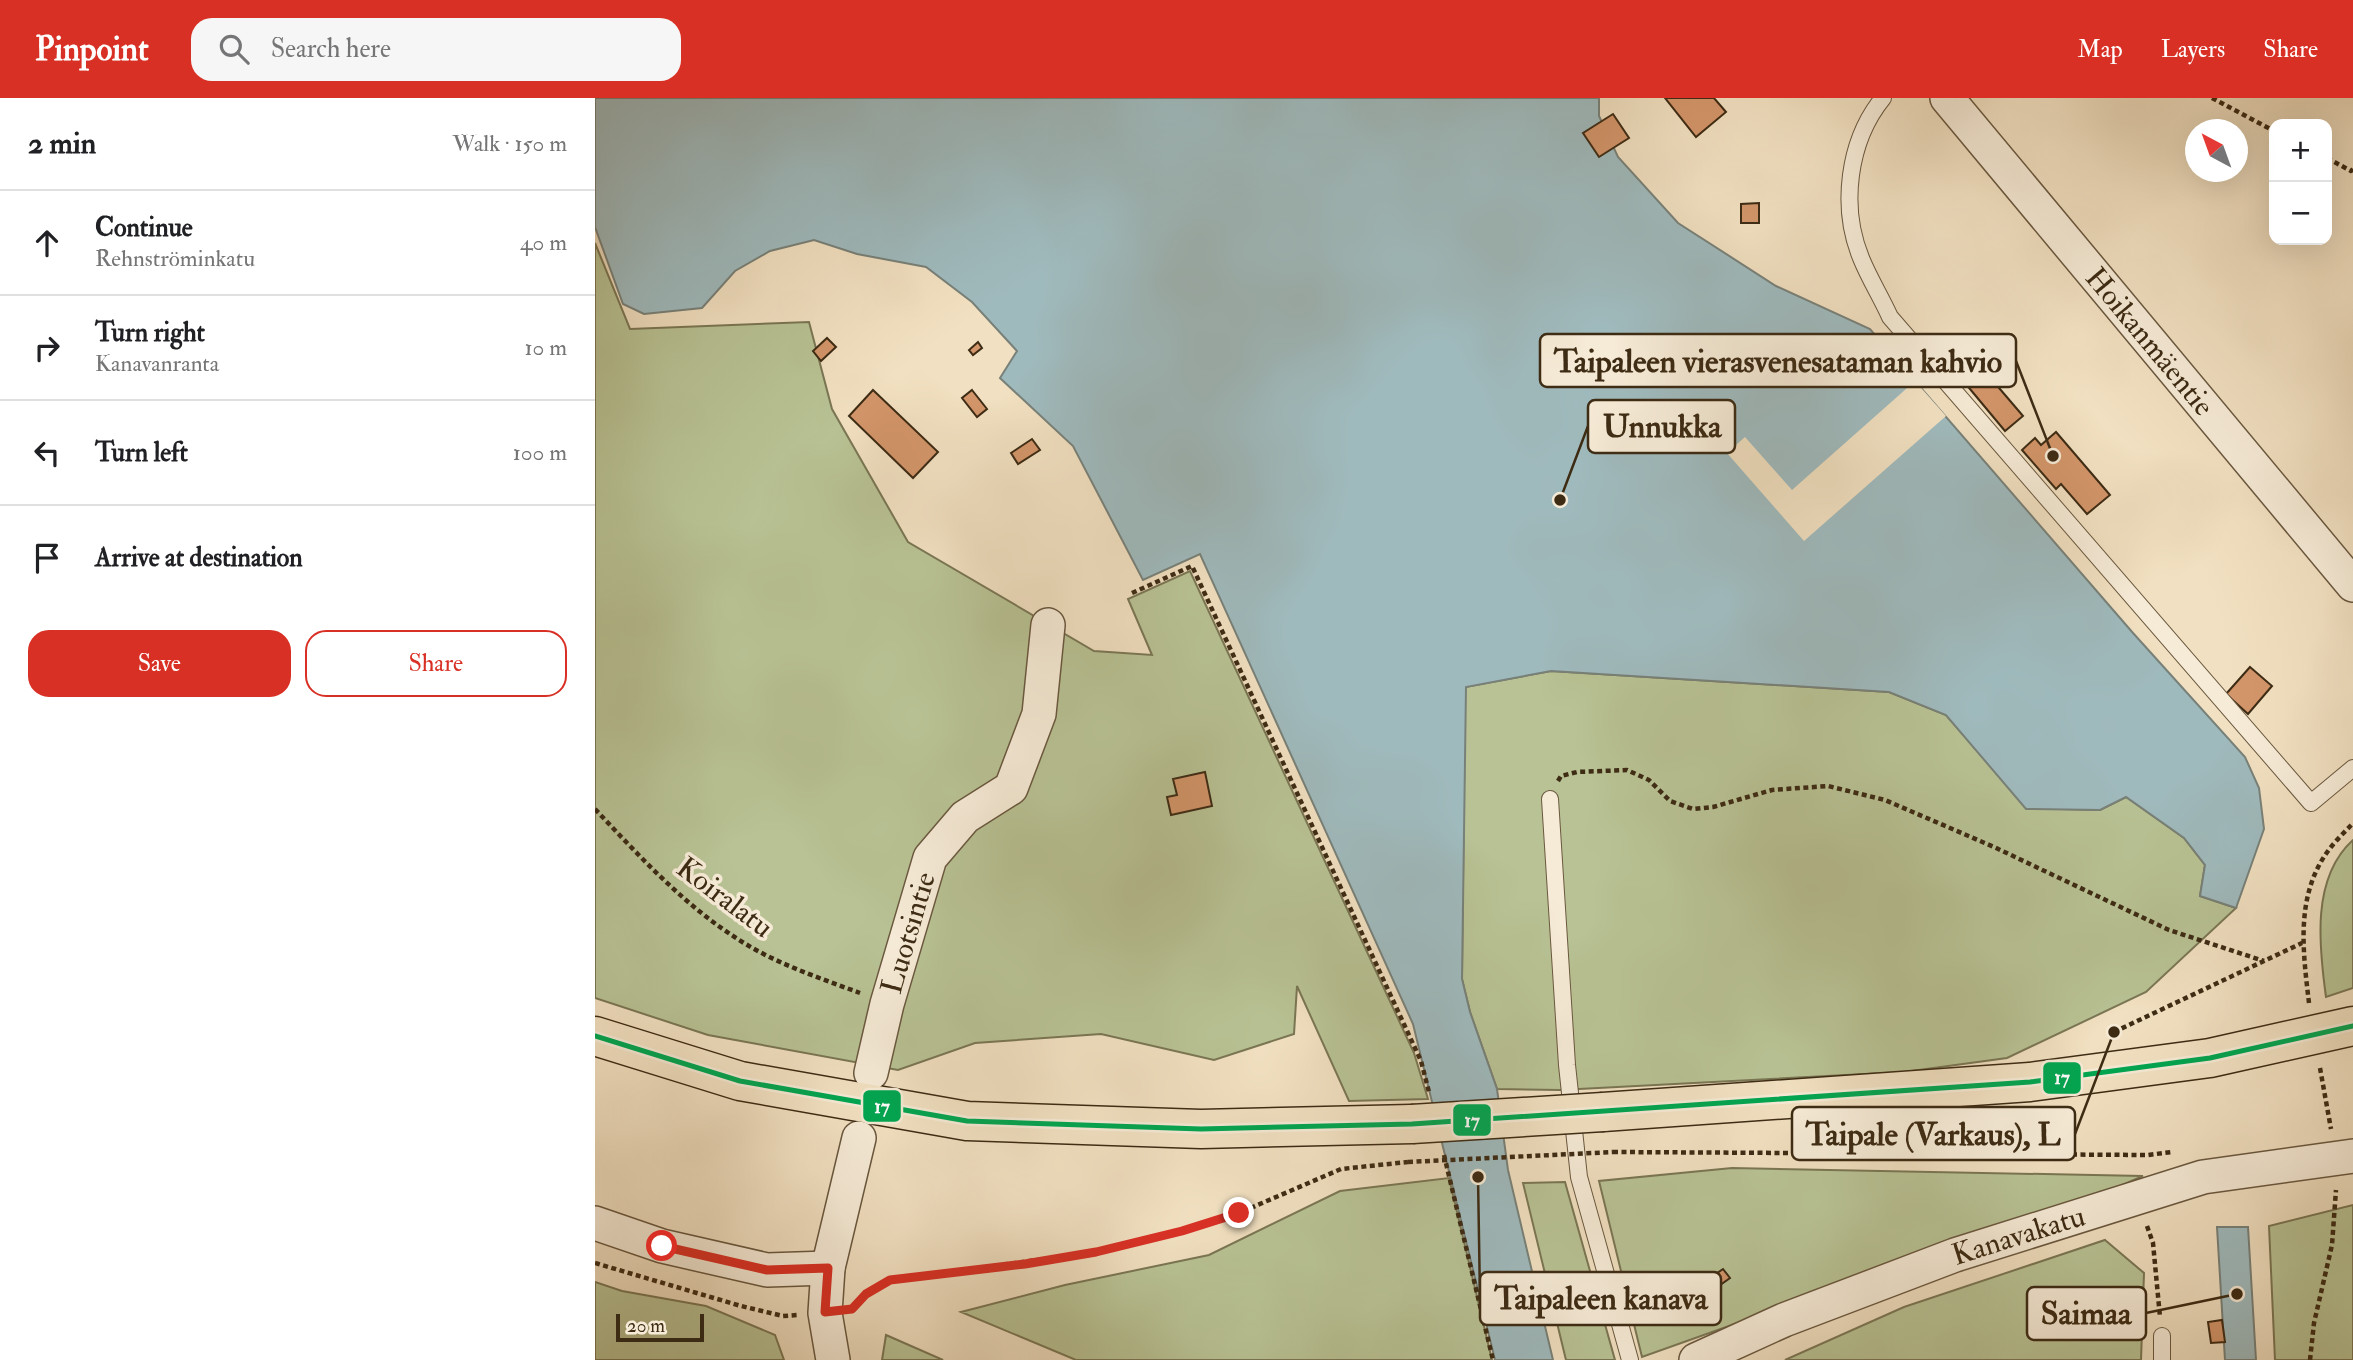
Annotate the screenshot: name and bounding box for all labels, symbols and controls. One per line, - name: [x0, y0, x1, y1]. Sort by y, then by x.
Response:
- search box: [191, 18, 681, 81]
- text: Pinpoint: [35, 29, 149, 70]
- icon: search: [215, 30, 253, 68]
- text: Search here: [271, 33, 391, 65]
- text: Map: [2078, 34, 2123, 65]
- text: Layers: [2161, 34, 2225, 65]
- text: Share: [2263, 34, 2318, 65]
- north arrow: [2185, 119, 2248, 182]
- map controls: [2269, 119, 2332, 245]
- button: +: [2269, 119, 2332, 182]
- text: 2 min: [28, 125, 96, 162]
- text: Walk · 150 m: [453, 129, 567, 158]
- button: −: [2269, 182, 2332, 245]
- text: Continue: [95, 212, 193, 244]
- icon: ahead: [28, 224, 66, 262]
- text: 40 m: [520, 228, 567, 257]
- text: Rehnströminkatu: [95, 244, 255, 273]
- street label: Hoikanmäentie: [2077, 260, 2222, 424]
- text: Turn right: [95, 317, 205, 349]
- icon: right: [28, 329, 66, 367]
- text: 10 m: [524, 333, 567, 362]
- callout: Taipaleen vierasvenesataman kahvio: [1540, 334, 2016, 387]
- text: Taipaleen vierasvenesataman kahvio: [1553, 342, 2002, 382]
- text: Kanavanranta: [95, 349, 219, 378]
- callout: Unnukka: [1588, 400, 1735, 453]
- text: Unnukka: [1603, 407, 1722, 447]
- icon: left: [28, 434, 66, 472]
- text: Turn left: [95, 437, 188, 469]
- text: 100 m: [513, 438, 567, 467]
- icon: arrive: [28, 539, 66, 577]
- text: Arrive at destination: [95, 542, 303, 574]
- button: Save: [28, 630, 291, 697]
- button: Share: [305, 630, 567, 697]
- street label: Koiralatu: [669, 849, 780, 946]
- street label: Luotsintie: [873, 868, 944, 998]
- line badge: 17: [2042, 1061, 2082, 1095]
- text: 17: [2054, 1066, 2070, 1090]
- line badge: 17: [862, 1089, 902, 1123]
- text: 17: [874, 1095, 890, 1119]
- line badge: 17: [1452, 1103, 1492, 1137]
- callout: Taipale (Varkaus), L: [1792, 1107, 2075, 1160]
- text: 17: [1464, 1109, 1480, 1133]
- text: Taipale (Varkaus), L: [1804, 1115, 2061, 1155]
- route end: [1223, 1197, 1254, 1228]
- street label: Kanavakatu: [1947, 1197, 2090, 1274]
- route start: [646, 1230, 677, 1261]
- callout: Taipaleen kanava: [1480, 1272, 1721, 1325]
- text: Taipaleen kanava: [1493, 1279, 1709, 1319]
- callout: Saimaa: [2027, 1287, 2146, 1340]
- text: Saimaa: [2041, 1294, 2132, 1334]
- scale bar: [616, 1311, 703, 1343]
- text: 20 m: [627, 1314, 665, 1338]

